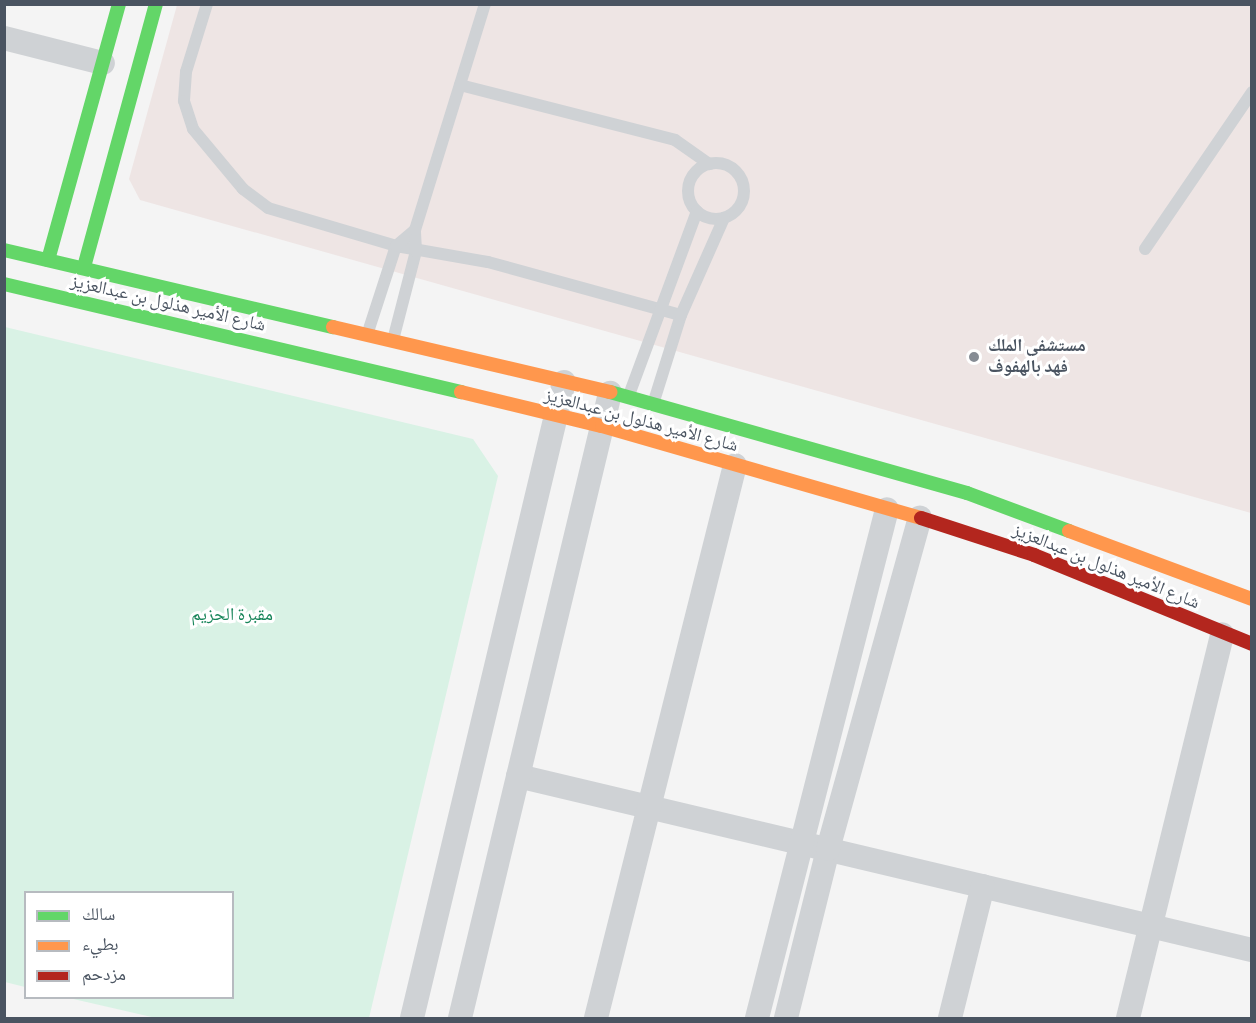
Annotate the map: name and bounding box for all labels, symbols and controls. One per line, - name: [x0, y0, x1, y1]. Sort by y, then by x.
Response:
- street label: شارع الأمير هذلول بن عبدالعزيز: [68, 271, 268, 337]
- place label: مستشفى الملك فهد بالهفوف: [988, 336, 1086, 378]
- marker: مستشفى الملك فهد بالهفوف: [965, 348, 983, 366]
- street label: شارع الأمير هذلول بن عبدالعزيز: [542, 385, 740, 457]
- street label: شارع الأمير هذلول بن عبدالعزيز: [1009, 520, 1203, 614]
- park label: مقبرة الحزيم: [191, 604, 273, 626]
- legend: [24, 891, 234, 999]
- text: سالك: [82, 902, 115, 927]
- text: بطيء: [82, 932, 119, 957]
- text: مزدحم: [82, 962, 126, 987]

